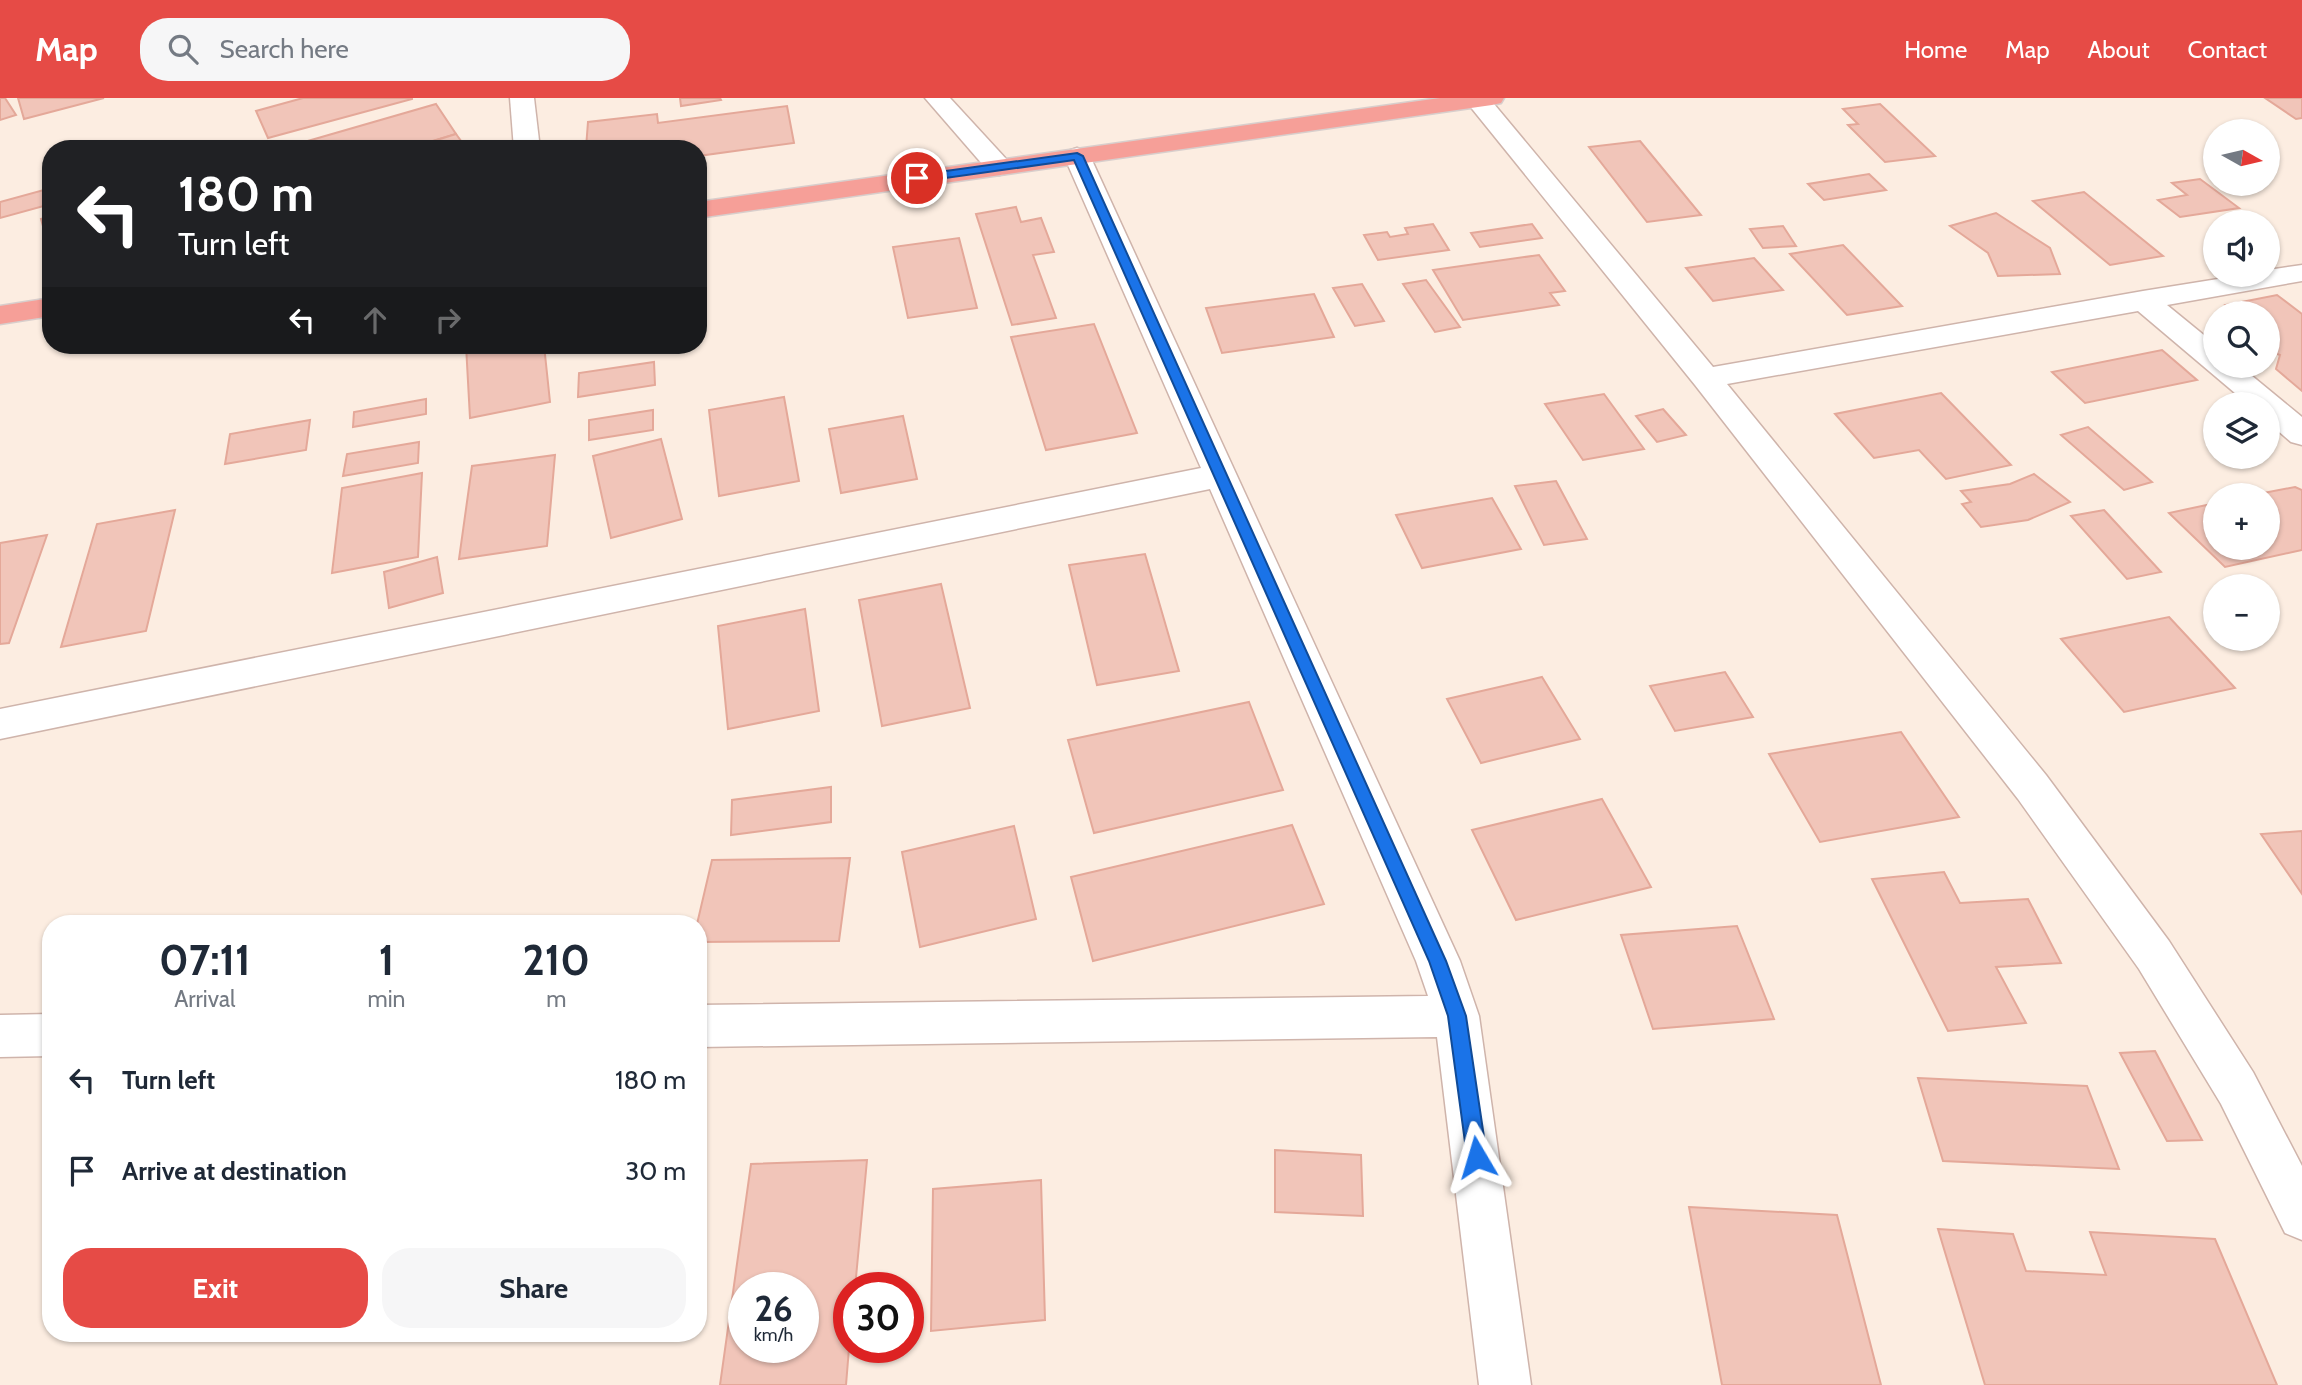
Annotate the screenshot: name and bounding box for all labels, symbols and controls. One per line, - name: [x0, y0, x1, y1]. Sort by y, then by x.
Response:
- search box: [140, 18, 630, 81]
- text: Map: [35, 29, 98, 69]
- icon: search: [164, 30, 202, 68]
- text: Search here: [220, 33, 349, 65]
- text: Home: [1904, 35, 1967, 64]
- text: Map: [2005, 35, 2050, 64]
- text: About: [2088, 35, 2150, 64]
- text: Contact: [2188, 35, 2267, 64]
- north arrow: [2203, 119, 2280, 196]
- map controls: [2203, 119, 2280, 651]
- pin: [887, 148, 947, 208]
- icon: arrive: [898, 159, 936, 197]
- text: 180 m: [178, 164, 314, 223]
- icon: left: [63, 168, 154, 259]
- button: sound: [2203, 210, 2280, 287]
- text: Turn left: [178, 224, 289, 263]
- icon: left: [283, 301, 321, 339]
- icon: ahead: [356, 301, 394, 339]
- icon: right: [429, 301, 467, 339]
- button: search: [2203, 301, 2280, 378]
- button: layers: [2203, 392, 2280, 469]
- button: +: [2203, 483, 2280, 560]
- button: −: [2203, 574, 2280, 651]
- text: 07:11: [159, 934, 250, 986]
- text: 1: [379, 934, 394, 986]
- text: 210: [523, 934, 590, 986]
- text: Arrival: [174, 985, 235, 1013]
- text: min: [368, 985, 405, 1013]
- text: m: [546, 985, 566, 1013]
- icon: left: [63, 1061, 101, 1099]
- text: Turn left: [122, 1064, 215, 1096]
- text: 180 m: [615, 1064, 686, 1096]
- position arrow: [1440, 1120, 1514, 1194]
- icon: arrive: [63, 1152, 101, 1190]
- text: Arrive at destination: [122, 1155, 347, 1187]
- text: 30 m: [625, 1155, 686, 1187]
- button: Exit: [63, 1248, 368, 1328]
- button: Share: [382, 1248, 686, 1328]
- speed limit sign: 30: [833, 1272, 924, 1363]
- text: 26: [754, 1287, 793, 1330]
- text: km/h: [754, 1324, 793, 1346]

